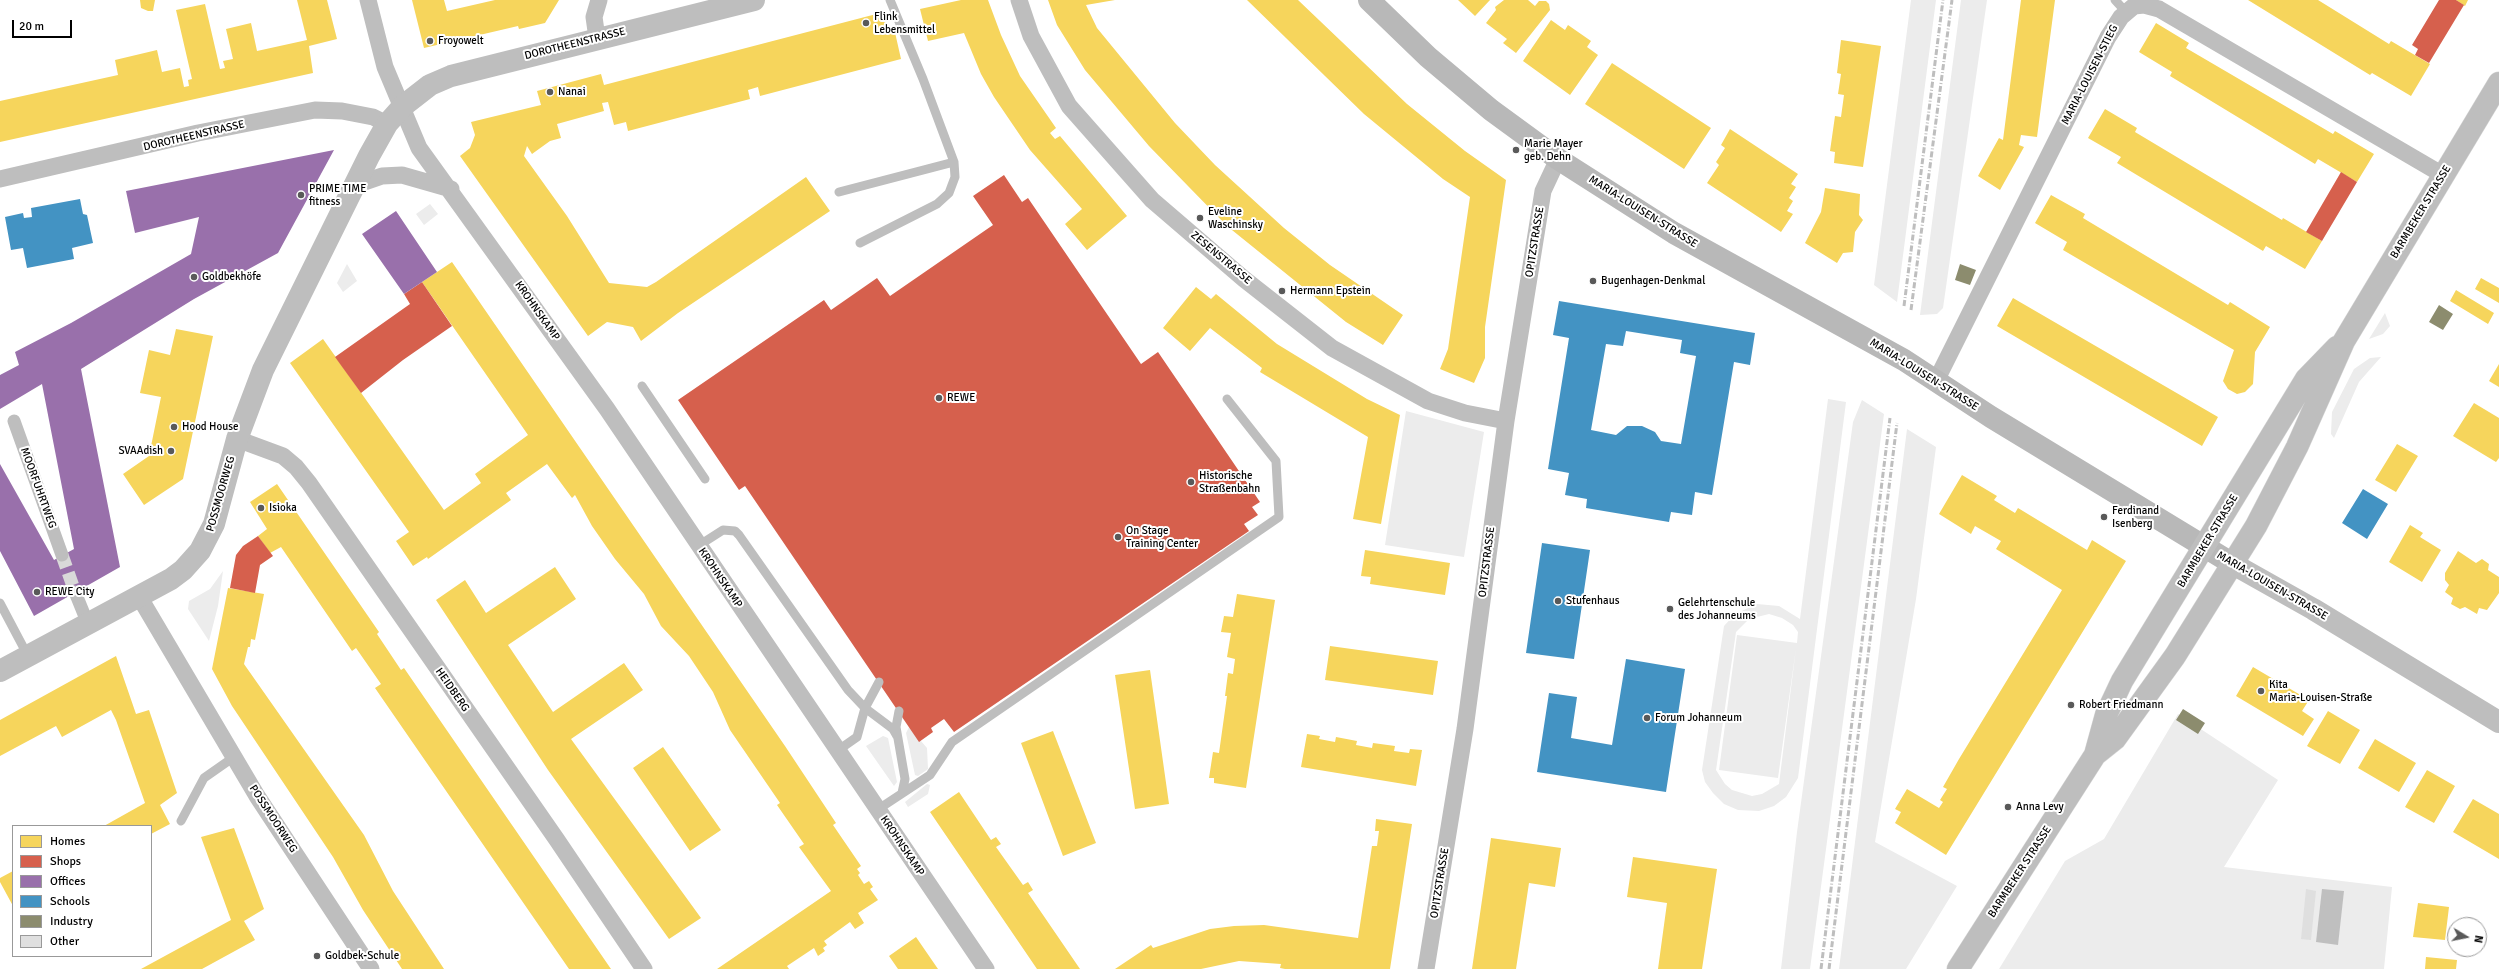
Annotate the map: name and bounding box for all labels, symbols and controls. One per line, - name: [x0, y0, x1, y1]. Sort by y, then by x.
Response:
- place label: Flink Lebensmittel: [874, 10, 935, 36]
- scale bar: [14, 12, 74, 38]
- marker: Flink Lebensmittel: [861, 18, 871, 28]
- text: 20 m: [19, 19, 44, 34]
- street label: MARIA-LOUISEN-STIEG: [2059, 23, 2121, 127]
- street label: DOROTHEENSTRASSE: [523, 25, 627, 63]
- place label: Froyowelt: [438, 34, 484, 48]
- marker: Froyowelt: [425, 36, 435, 46]
- place label: Nanai: [558, 85, 586, 99]
- marker: Nanai: [545, 87, 555, 97]
- street label: DOROTHEENSTRASSE: [142, 118, 246, 154]
- place label: Marie Mayer geb. Dehn: [1524, 137, 1582, 163]
- marker: Marie Mayer geb. Dehn: [1511, 145, 1521, 155]
- street label: BARMBEKER STRASSE: [2388, 163, 2454, 261]
- street label: MARIA-LOUISEN-STRASSE: [1586, 173, 1700, 251]
- place label: PRIME TIME fitness: [309, 182, 366, 208]
- marker: PRIME TIME fitness: [296, 190, 306, 200]
- place label: Eveline Waschinsky: [1208, 205, 1263, 231]
- street label: OPITZSTRASSE: [1523, 206, 1547, 278]
- marker: Eveline Waschinsky: [1195, 213, 1205, 223]
- street label: ZESENSTRASSE: [1188, 229, 1254, 287]
- place label: Goldbekhöfe: [202, 270, 261, 284]
- marker: Goldbekhöfe: [189, 272, 199, 282]
- place label: Bugenhagen-Denkmal: [1601, 274, 1705, 288]
- marker: Bugenhagen-Denkmal: [1588, 276, 1598, 286]
- street label: KROHNSKAMP: [512, 279, 562, 343]
- place label: Hermann Epstein: [1290, 284, 1371, 298]
- marker: Hermann Epstein: [1277, 286, 1287, 296]
- street label: MARIA-LOUISEN-STRASSE: [1867, 336, 1981, 414]
- place label: REWE: [947, 391, 975, 405]
- marker: REWE: [934, 393, 944, 403]
- place label: Hood House: [182, 420, 239, 434]
- marker: Hood House: [169, 422, 179, 432]
- place label: SVAAdish: [119, 444, 163, 458]
- street label: MOORFUHRTWEG: [17, 446, 59, 530]
- marker: SVAAdish: [166, 446, 176, 456]
- street label: POSSMOORWEG: [204, 455, 238, 533]
- place label: Historische Straßenbahn: [1199, 469, 1260, 495]
- marker: Historische Straßenbahn: [1186, 477, 1196, 487]
- street label: BARMBEKER STRASSE: [2175, 492, 2241, 590]
- place label: Isioka: [269, 501, 297, 515]
- marker: Isioka: [256, 503, 266, 513]
- place label: Ferdinand Isenberg: [2112, 504, 2159, 530]
- marker: Ferdinand Isenberg: [2099, 512, 2109, 522]
- place label: On Stage Training Center: [1126, 524, 1198, 550]
- street label: OPITZSTRASSE: [1476, 526, 1498, 598]
- marker: On Stage Training Center: [1113, 532, 1123, 542]
- street label: KROHNSKAMP: [695, 545, 745, 611]
- street label: MARIA-LOUISEN-STRASSE: [2214, 549, 2330, 623]
- place label: REWE City: [45, 585, 94, 599]
- marker: REWE City: [32, 587, 42, 597]
- place label: Stufenhaus: [1566, 594, 1619, 608]
- marker: Stufenhaus: [1553, 596, 1563, 606]
- place label: Gelehrtenschule des Johanneums: [1678, 596, 1756, 622]
- marker: Gelehrtenschule des Johanneums: [1665, 604, 1675, 614]
- street label: HEIDBERG: [432, 666, 472, 714]
- place label: Kita Maria-Louisen-Straße: [2269, 678, 2372, 704]
- marker: Kita Maria-Louisen-Straße: [2256, 686, 2266, 696]
- place label: Robert Friedmann: [2079, 698, 2163, 712]
- marker: Robert Friedmann: [2066, 700, 2076, 710]
- place label: Forum Johanneum: [1655, 711, 1742, 725]
- marker: Forum Johanneum: [1642, 713, 1652, 723]
- street label: POSSMOORWEG: [246, 783, 300, 855]
- place label: Anna Levy: [2016, 800, 2064, 814]
- marker: Anna Levy: [2003, 802, 2013, 812]
- street label: KROHNSKAMP: [877, 813, 927, 879]
- street label: BARMBEKER STRASSE: [1985, 824, 2055, 920]
- legend: [12, 825, 152, 957]
- text: Homes: [50, 834, 85, 849]
- street label: OPITZSTRASSE: [1428, 847, 1452, 919]
- text: Shops: [50, 854, 81, 869]
- text: Offices: [50, 874, 85, 889]
- text: Schools: [50, 894, 90, 909]
- text: Industry: [50, 914, 93, 929]
- north arrow: [2447, 917, 2487, 957]
- text: Other: [50, 934, 79, 949]
- text: N: [2471, 934, 2485, 944]
- place label: Goldbek-Schule: [325, 949, 399, 963]
- marker: Goldbek-Schule: [312, 951, 322, 961]

